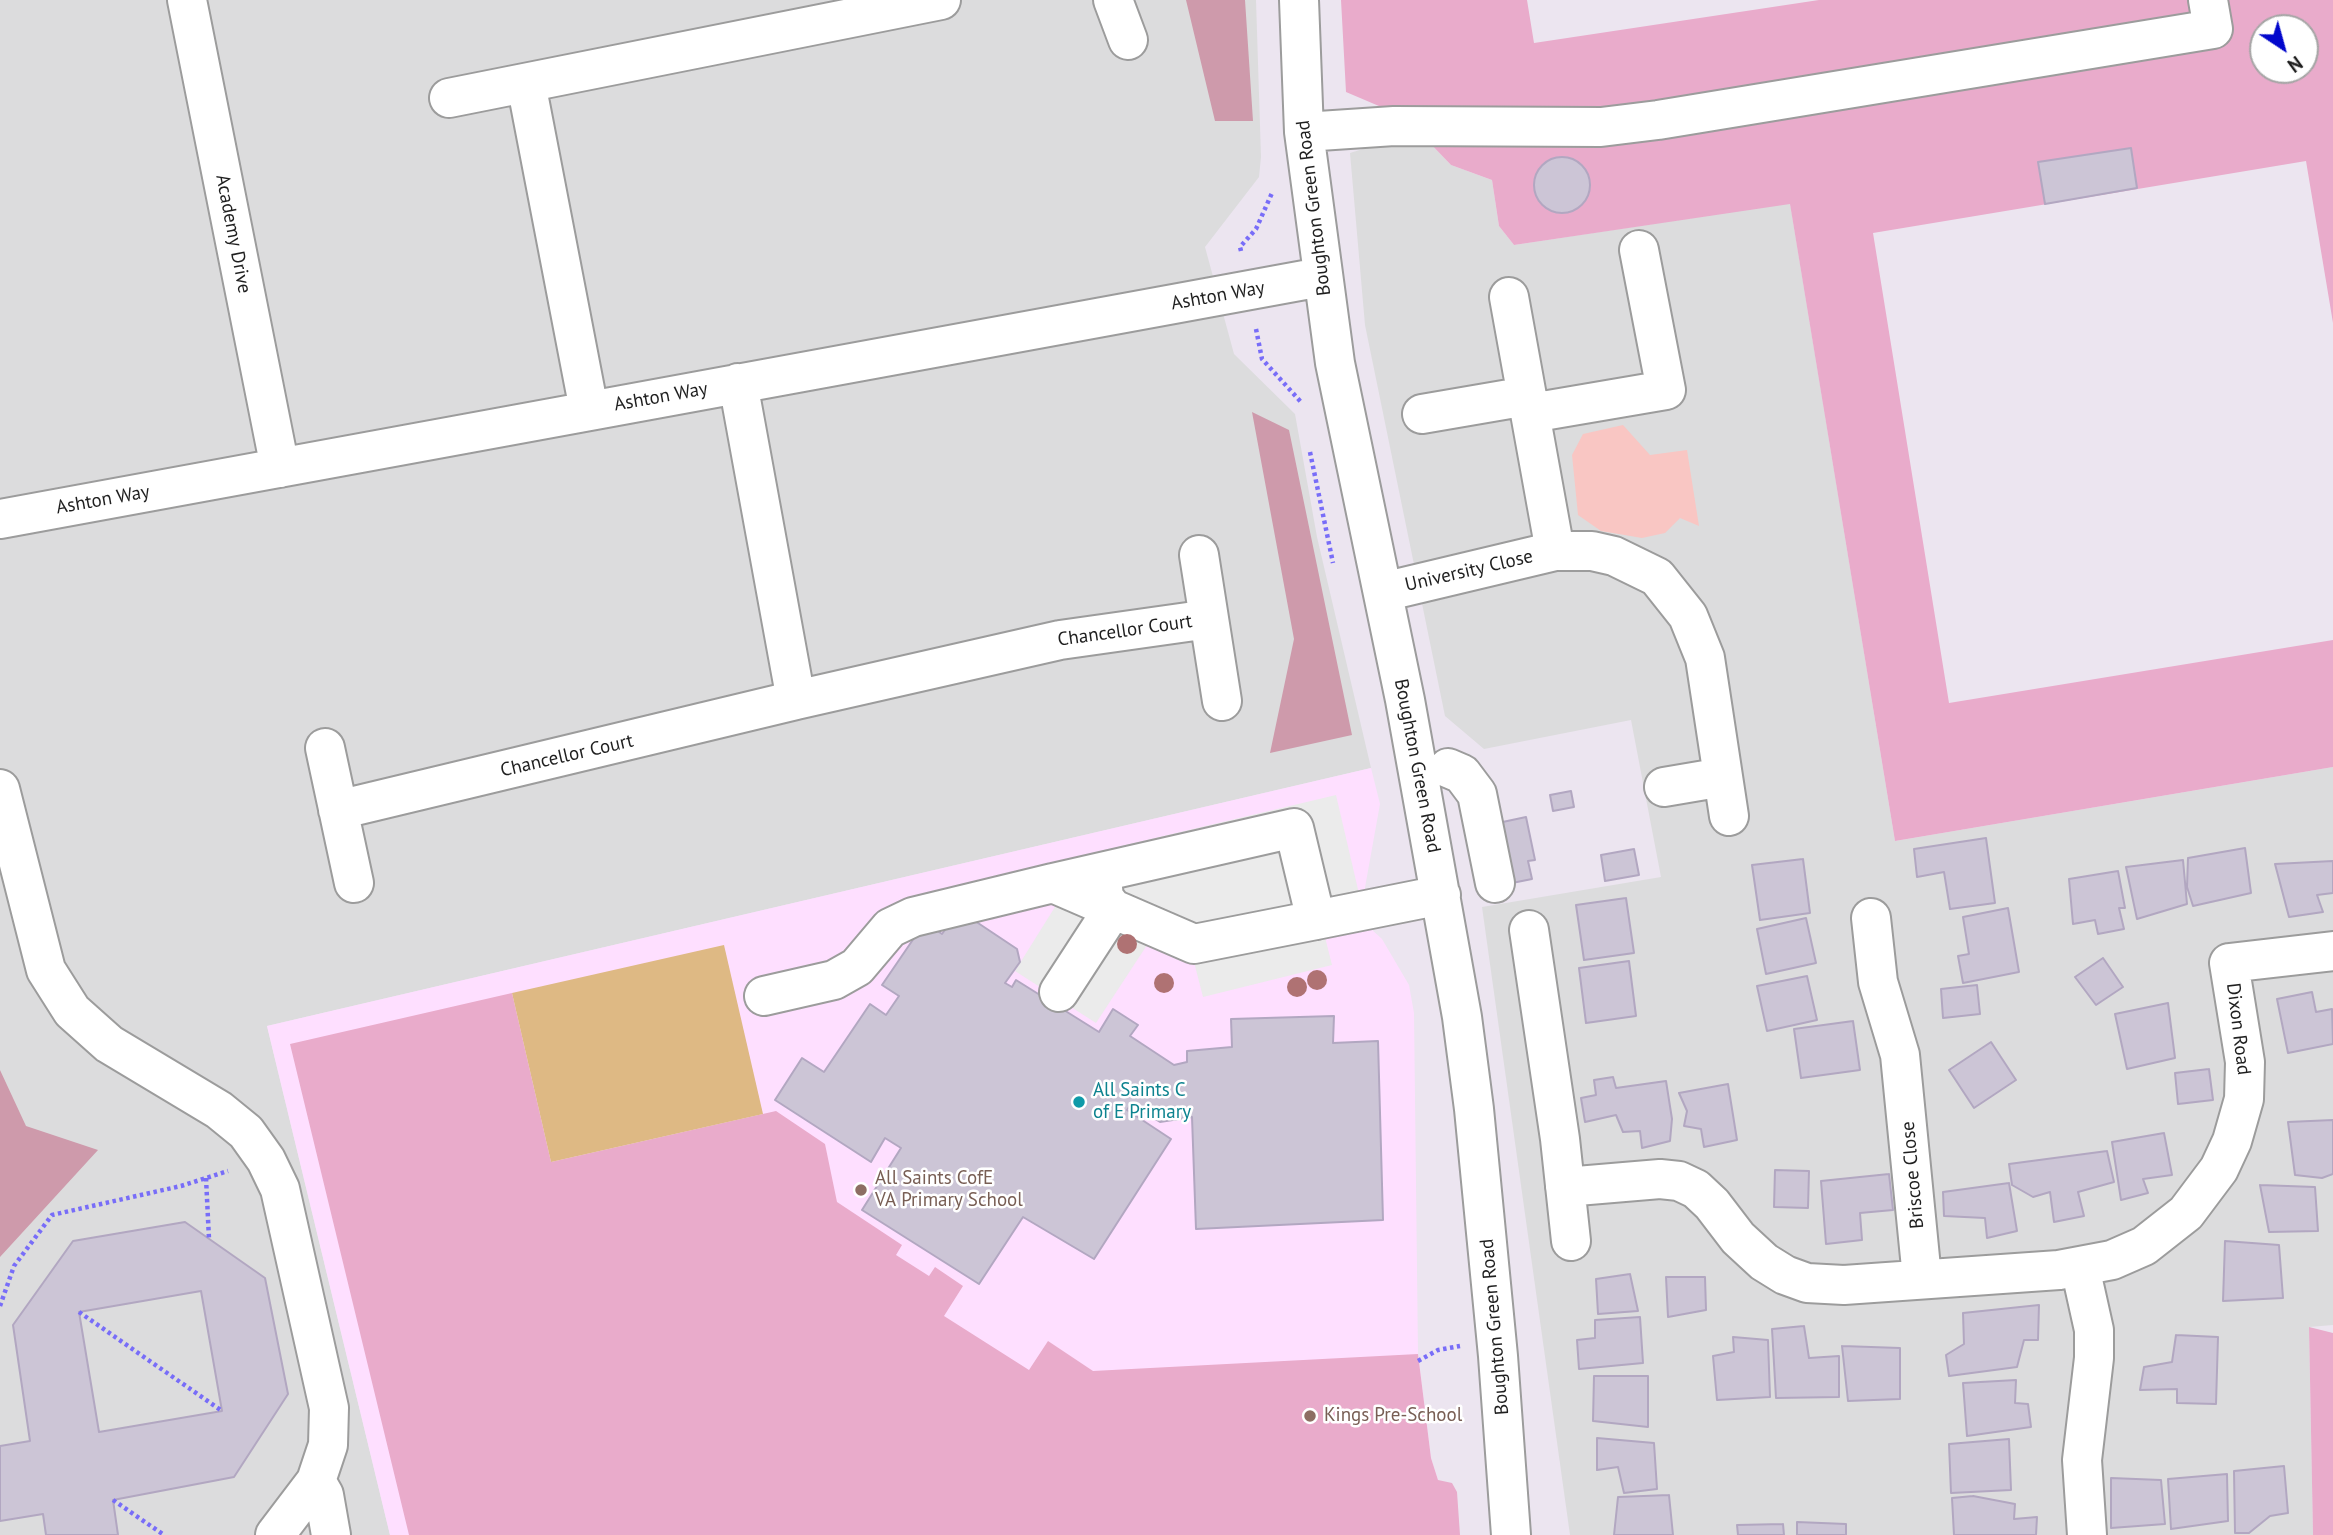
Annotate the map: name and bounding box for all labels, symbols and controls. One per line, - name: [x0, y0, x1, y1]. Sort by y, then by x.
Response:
- north arrow: [2249, 14, 2319, 84]
- text: N: [2283, 51, 2307, 78]
- street label: Boughton Green Road: [1292, 119, 1336, 297]
- street label: Academy Drive: [210, 173, 256, 295]
- street label: Ashton Way: [1169, 277, 1267, 315]
- street label: Ashton Way: [612, 378, 710, 416]
- street label: Ashton Way: [54, 481, 152, 519]
- street label: University Close: [1403, 545, 1535, 597]
- street label: Chancellor Court: [1056, 610, 1194, 652]
- street label: Boughton Green Road: [1389, 677, 1445, 855]
- street label: Chancellor Court: [498, 730, 636, 782]
- street label: Dixon Road: [2221, 982, 2255, 1076]
- place label: All Saints C of E Primary: [1093, 1080, 1191, 1124]
- marker: All Saints C of E Primary: [1071, 1094, 1087, 1110]
- street label: Briscoe Close: [1897, 1120, 1929, 1230]
- place label: All Saints CofE VA Primary School: [875, 1168, 1023, 1212]
- marker: All Saints CofE VA Primary School: [853, 1182, 869, 1198]
- street label: Boughton Green Road: [1476, 1238, 1514, 1416]
- place label: Kings Pre-School: [1324, 1405, 1462, 1427]
- marker: Kings Pre-School: [1302, 1408, 1318, 1424]

